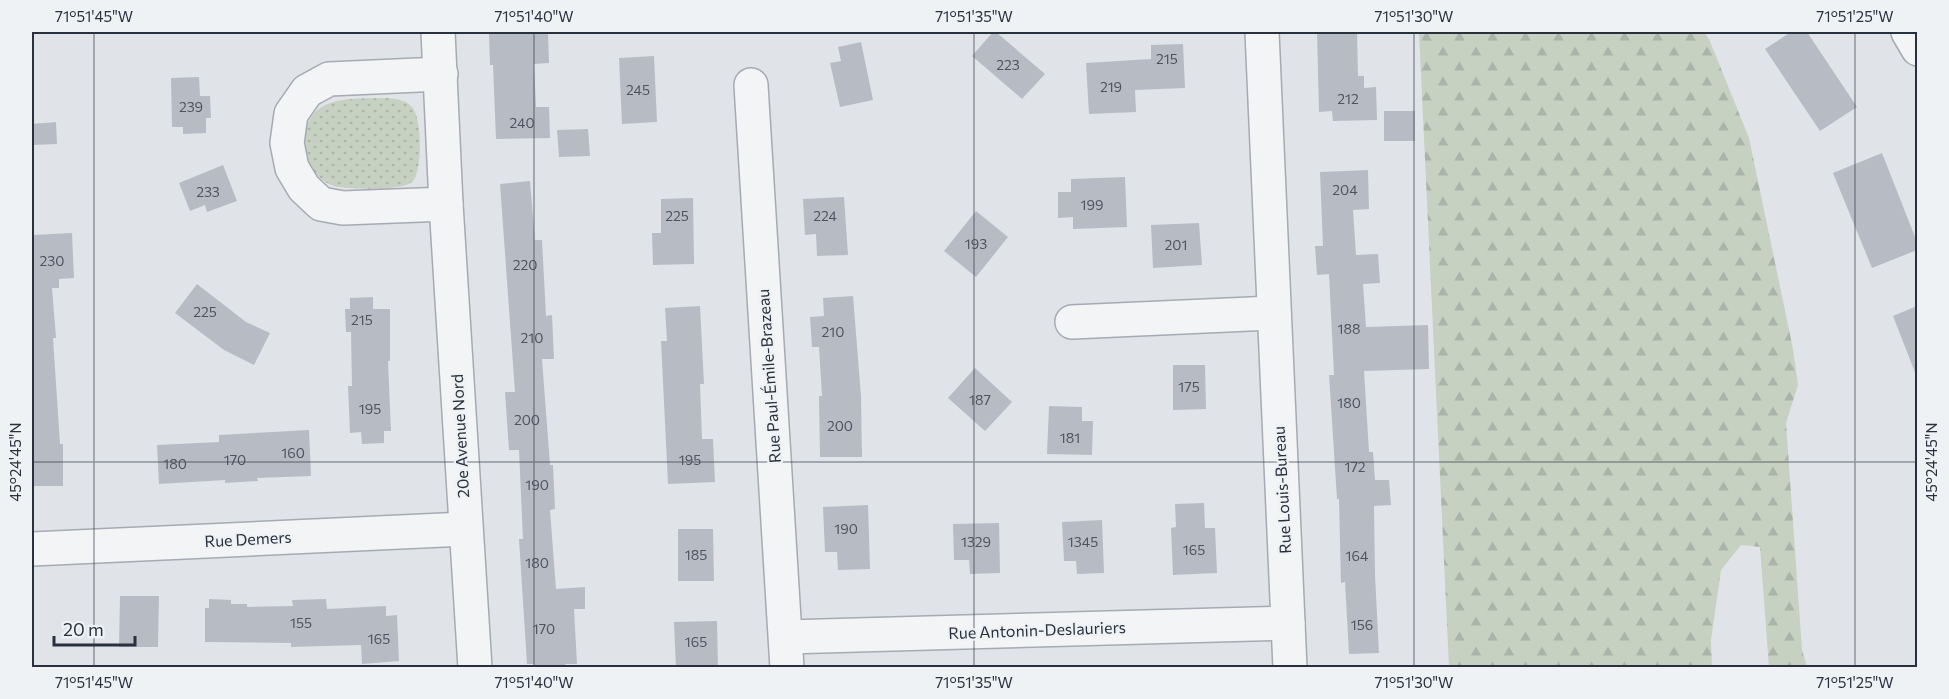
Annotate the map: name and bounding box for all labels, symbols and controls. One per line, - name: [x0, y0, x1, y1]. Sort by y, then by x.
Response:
- text: 71°51'45"W: [55, 7, 133, 25]
- text: 71°51'40"W: [494, 7, 574, 25]
- text: 71°51'35"W: [935, 7, 1013, 25]
- text: 71°51'30"W: [1375, 7, 1453, 25]
- text: 71°51'25"W: [1816, 7, 1894, 25]
- house number: 215: [1156, 50, 1178, 67]
- house number: 223: [996, 56, 1020, 73]
- house number: 219: [1100, 78, 1122, 95]
- house number: 245: [626, 81, 650, 98]
- house number: 212: [1337, 90, 1359, 107]
- house number: 239: [179, 98, 203, 115]
- house number: 240: [509, 114, 535, 131]
- house number: 204: [1332, 181, 1358, 198]
- house number: 233: [196, 183, 220, 200]
- house number: 199: [1081, 196, 1103, 213]
- house number: 225: [665, 207, 689, 224]
- house number: 224: [813, 207, 837, 224]
- house number: 193: [965, 235, 987, 252]
- house number: 201: [1165, 236, 1187, 253]
- house number: 230: [40, 252, 64, 269]
- house number: 220: [513, 256, 537, 273]
- street label: Rue Paul-Émile-Brazeau: [753, 288, 784, 464]
- house number: 225: [193, 303, 217, 320]
- house number: 215: [351, 311, 373, 328]
- house number: 188: [1338, 320, 1360, 337]
- house number: 210: [822, 323, 844, 340]
- house number: 210: [521, 329, 543, 346]
- street label: 20e Avenue Nord: [447, 374, 472, 499]
- house number: 175: [1178, 378, 1200, 395]
- house number: 187: [969, 391, 991, 408]
- house number: 180: [1337, 394, 1361, 411]
- house number: 195: [359, 400, 381, 417]
- house number: 200: [514, 411, 540, 428]
- house number: 200: [827, 417, 853, 434]
- text: 45°24'45"N: [6, 422, 24, 502]
- text: 45°24'45"N: [1922, 422, 1940, 502]
- street label: Rue Louis-Bureau: [1269, 426, 1294, 554]
- house number: 181: [1060, 429, 1080, 446]
- house number: 160: [281, 444, 305, 461]
- house number: 170: [224, 451, 246, 468]
- house number: 195: [679, 451, 701, 468]
- house number: 180: [163, 455, 187, 472]
- house number: 172: [1344, 458, 1366, 475]
- house number: 190: [525, 476, 549, 493]
- house number: 190: [834, 520, 858, 537]
- street label: Rue Demers: [204, 527, 292, 550]
- house number: 1329: [961, 533, 991, 550]
- house number: 1345: [1068, 533, 1098, 550]
- house number: 165: [1183, 541, 1205, 558]
- house number: 185: [685, 546, 707, 563]
- house number: 164: [1346, 547, 1369, 564]
- house number: 180: [525, 554, 549, 571]
- scale bar: [54, 609, 135, 647]
- house number: 155: [290, 614, 312, 631]
- house number: 156: [1351, 616, 1373, 633]
- street label: Rue Antonin-Deslauriers: [948, 617, 1126, 642]
- text: 20 m: [63, 618, 104, 640]
- house number: 170: [533, 620, 555, 637]
- house number: 165: [368, 630, 390, 647]
- house number: 165: [685, 633, 707, 650]
- text: 71°51'45"W: [55, 673, 133, 691]
- text: 71°51'40"W: [494, 673, 574, 691]
- text: 71°51'35"W: [935, 673, 1013, 691]
- text: 71°51'30"W: [1375, 673, 1453, 691]
- text: 71°51'25"W: [1816, 673, 1894, 691]

